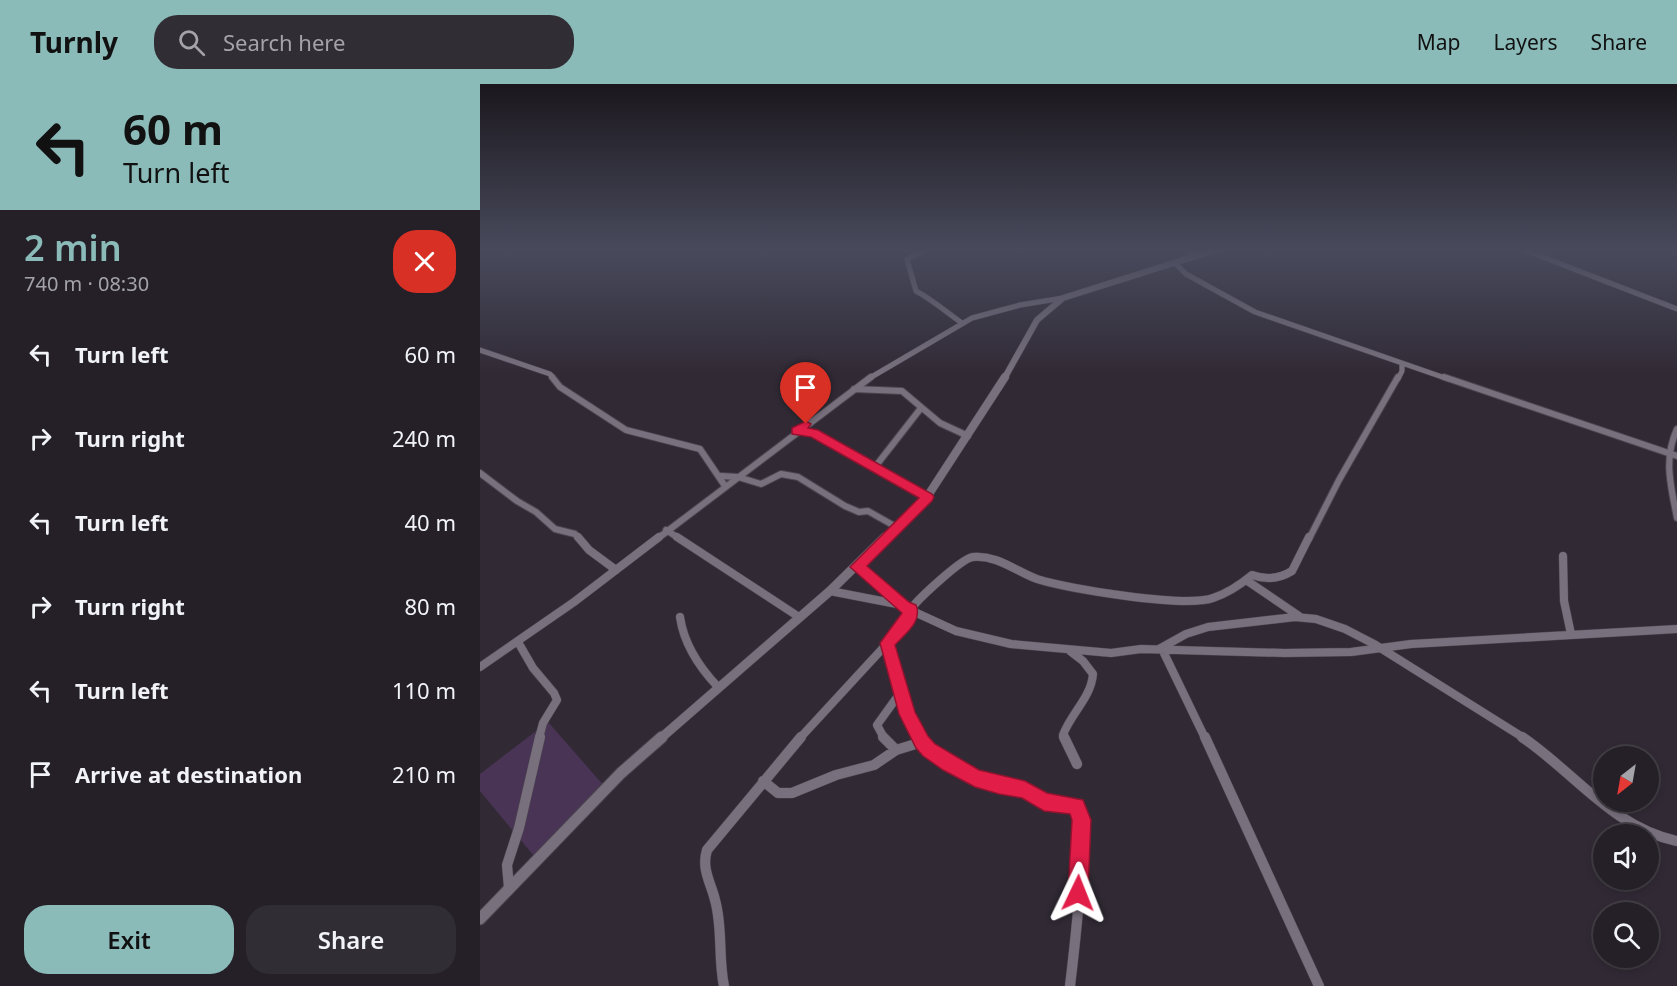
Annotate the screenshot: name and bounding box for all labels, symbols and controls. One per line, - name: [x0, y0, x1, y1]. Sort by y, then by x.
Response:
- search box: [154, 15, 574, 69]
- text: Turnly: [30, 23, 118, 61]
- icon: search: [175, 26, 208, 59]
- text: Search here: [223, 27, 345, 57]
- text: Map: [1417, 28, 1461, 56]
- text: Layers: [1494, 28, 1558, 56]
- text: Share: [1591, 28, 1647, 56]
- text: 60 m: [123, 100, 223, 157]
- icon: left: [24, 108, 102, 186]
- text: Turn left: [123, 154, 229, 191]
- text: 2 min: [24, 223, 122, 272]
- button: close: [393, 230, 456, 293]
- text: 740 m · 08:30: [24, 270, 149, 297]
- icon: left: [24, 338, 57, 371]
- text: Turn left: [75, 339, 169, 369]
- text: 60 m: [405, 339, 456, 369]
- pin: [780, 362, 831, 424]
- icon: arrive: [789, 371, 822, 404]
- icon: right: [24, 422, 57, 455]
- text: Turn right: [75, 423, 185, 453]
- text: 240 m: [392, 423, 456, 453]
- icon: left: [24, 506, 57, 539]
- text: Turn left: [75, 507, 169, 537]
- text: 40 m: [405, 507, 456, 537]
- icon: right: [24, 590, 57, 623]
- text: Turn right: [75, 591, 185, 621]
- text: 80 m: [405, 591, 456, 621]
- icon: left: [24, 674, 57, 707]
- text: Turn left: [75, 675, 169, 705]
- text: 110 m: [392, 675, 456, 705]
- north arrow: [1593, 746, 1659, 812]
- map controls: [1593, 746, 1659, 968]
- icon: arrive: [24, 758, 57, 791]
- text: Arrive at destination: [75, 759, 302, 789]
- text: 210 m: [392, 759, 456, 789]
- button: sound: [1593, 824, 1659, 890]
- position arrow: [1046, 861, 1110, 925]
- button: search: [1593, 902, 1659, 968]
- button: Exit: [24, 905, 234, 974]
- button: Share: [246, 905, 456, 974]

